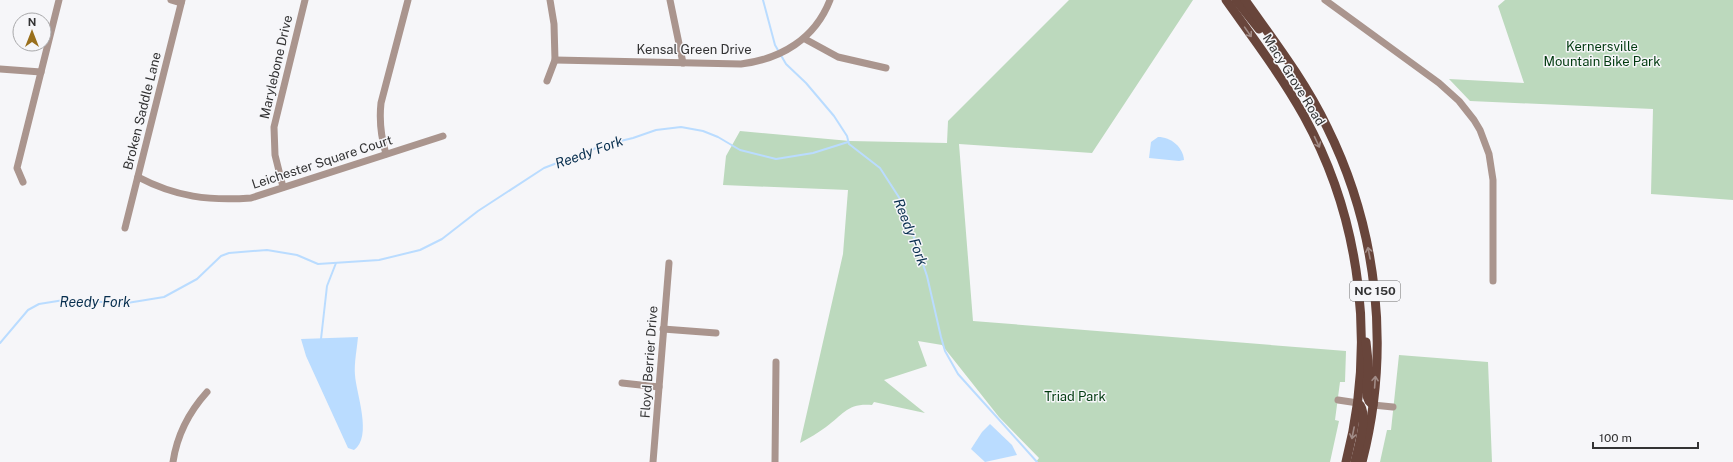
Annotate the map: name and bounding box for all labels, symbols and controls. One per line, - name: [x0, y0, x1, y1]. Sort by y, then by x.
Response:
- north arrow: [12, 12, 52, 52]
- street label: Marylebone Drive: [257, 14, 295, 120]
- text: N: [28, 16, 36, 28]
- one-way arrow: [1244, 26, 1252, 37]
- street label: Macy Grove Road: [1260, 31, 1328, 129]
- park label: Kernersville Mountain Bike Park: [1544, 39, 1660, 69]
- street label: Kensal Green Drive: [636, 42, 752, 57]
- street label: Broken Saddle Lane: [120, 51, 164, 171]
- street label: Leichester Square Court: [250, 132, 394, 192]
- water label: Reedy Fork: [553, 132, 625, 172]
- one-way arrow: [1314, 136, 1321, 148]
- water label: Reedy Fork: [891, 196, 931, 268]
- one-way arrow: [1365, 247, 1373, 260]
- road number: NC 150: [1350, 281, 1400, 301]
- water label: Reedy Fork: [60, 294, 131, 310]
- street label: Floyd Berrier Drive: [638, 305, 660, 419]
- one-way arrow: [1372, 376, 1379, 389]
- park label: Triad Park: [1044, 389, 1106, 404]
- scale bar: [1593, 424, 1698, 450]
- one-way arrow: [1348, 427, 1356, 440]
- text: 100 m: [1599, 431, 1632, 445]

